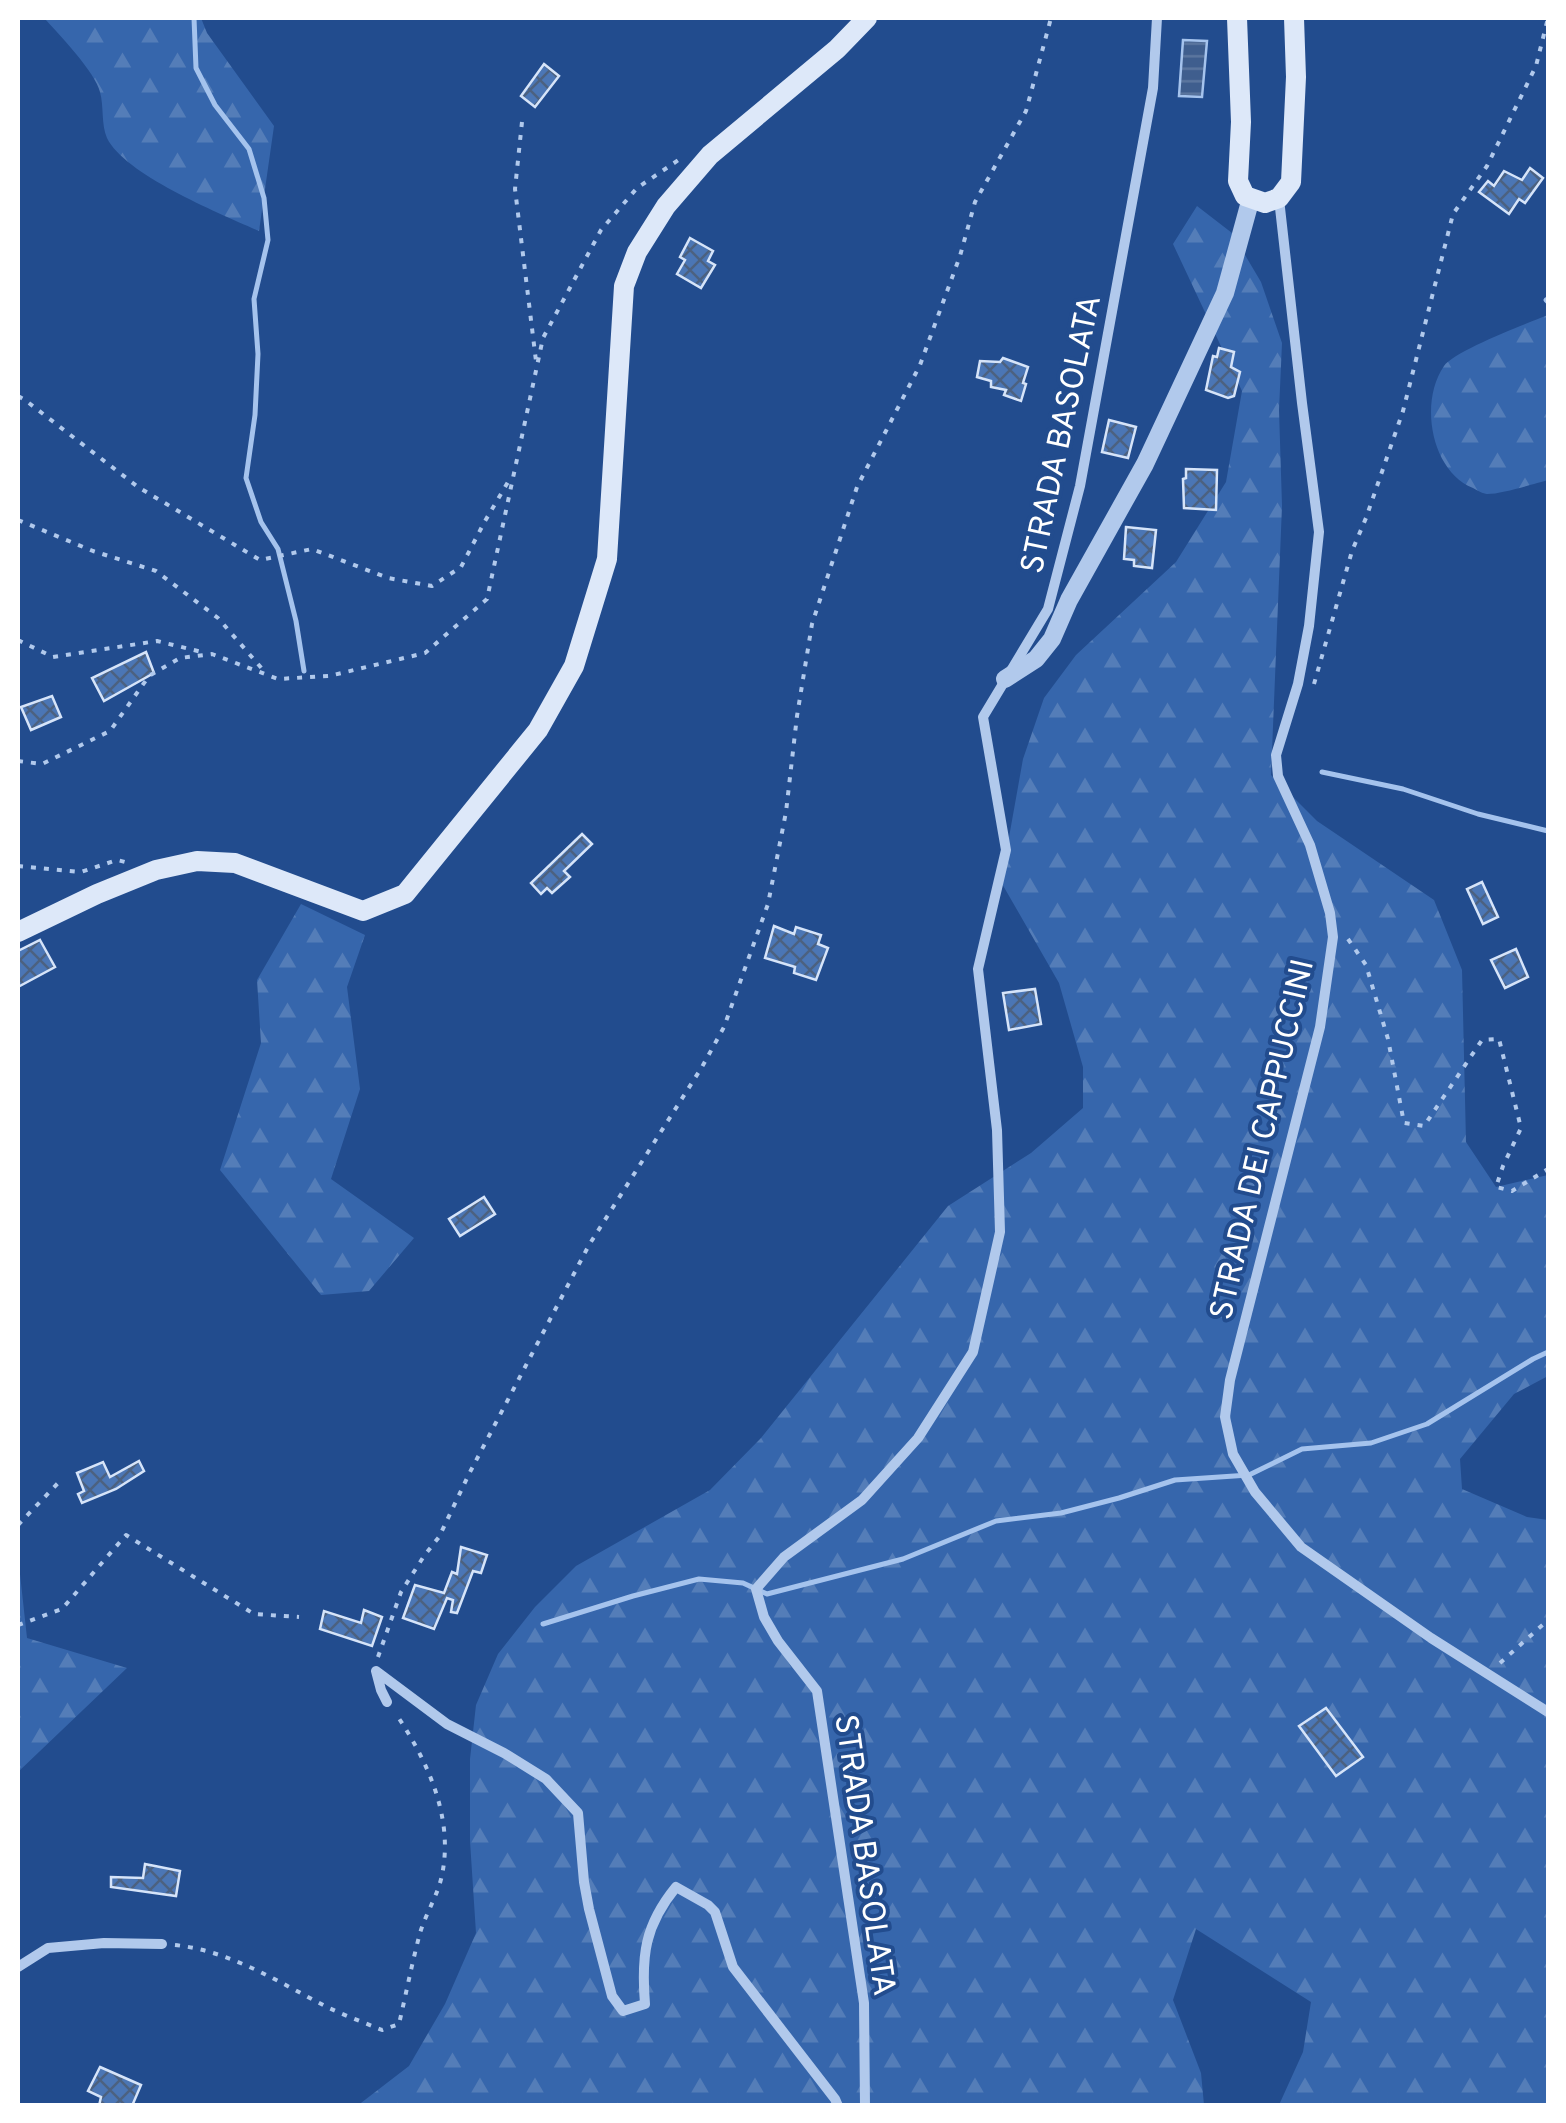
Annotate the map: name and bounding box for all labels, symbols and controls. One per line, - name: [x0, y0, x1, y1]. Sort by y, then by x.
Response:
- street label: STRADA BASOLATA: [1014, 292, 1112, 578]
- street label: STRADA DEI CAPPUCCINI: [1203, 956, 1325, 1324]
- street label: STRADA BASOLATA: [823, 1712, 903, 1999]

